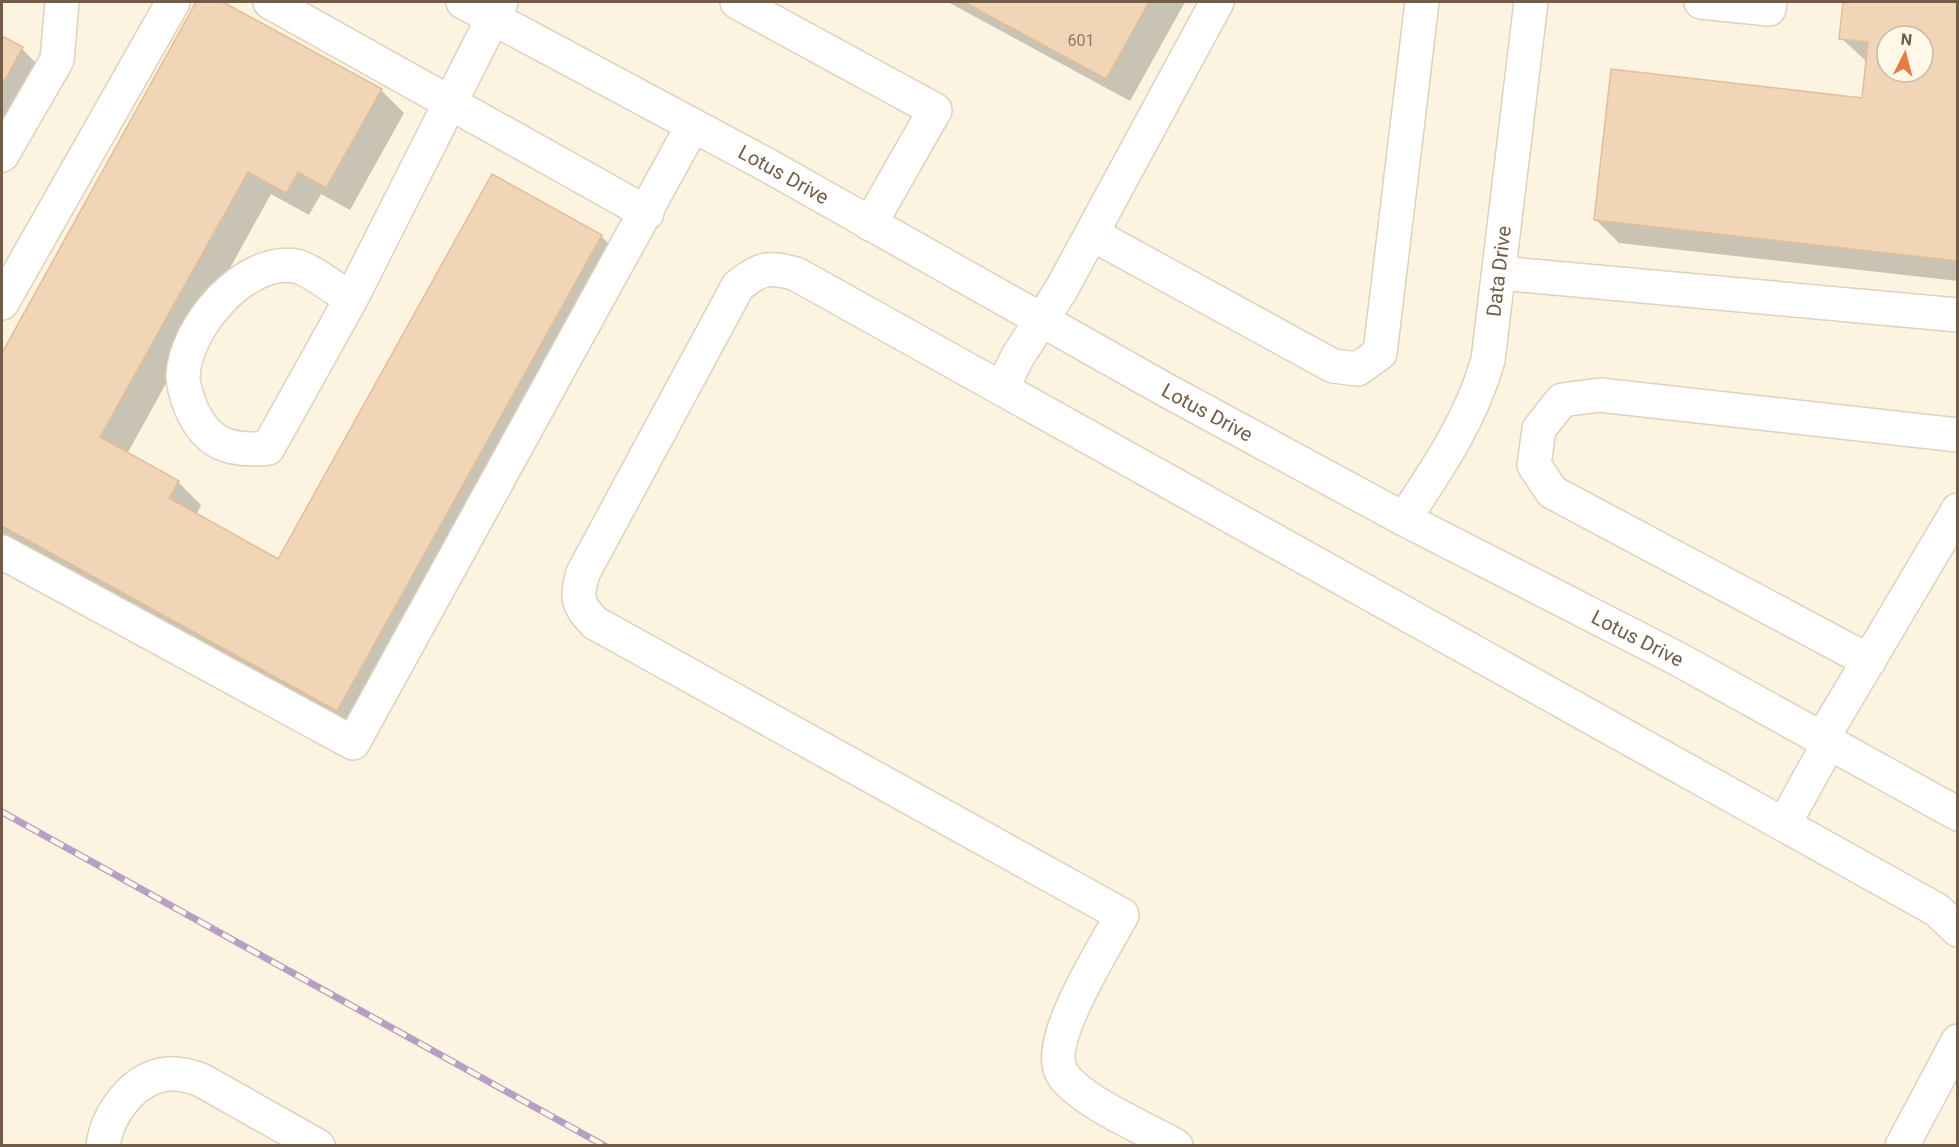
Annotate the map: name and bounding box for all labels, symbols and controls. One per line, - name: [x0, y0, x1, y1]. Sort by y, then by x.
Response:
- north arrow: [1875, 24, 1935, 84]
- text: N: [1900, 30, 1913, 50]
- house number: 601: [1068, 31, 1094, 50]
- street label: Lotus Drive: [734, 140, 833, 209]
- street label: Data Drive: [1481, 224, 1516, 318]
- street label: Lotus Drive: [1158, 378, 1257, 447]
- street label: Lotus Drive: [1588, 605, 1688, 672]

